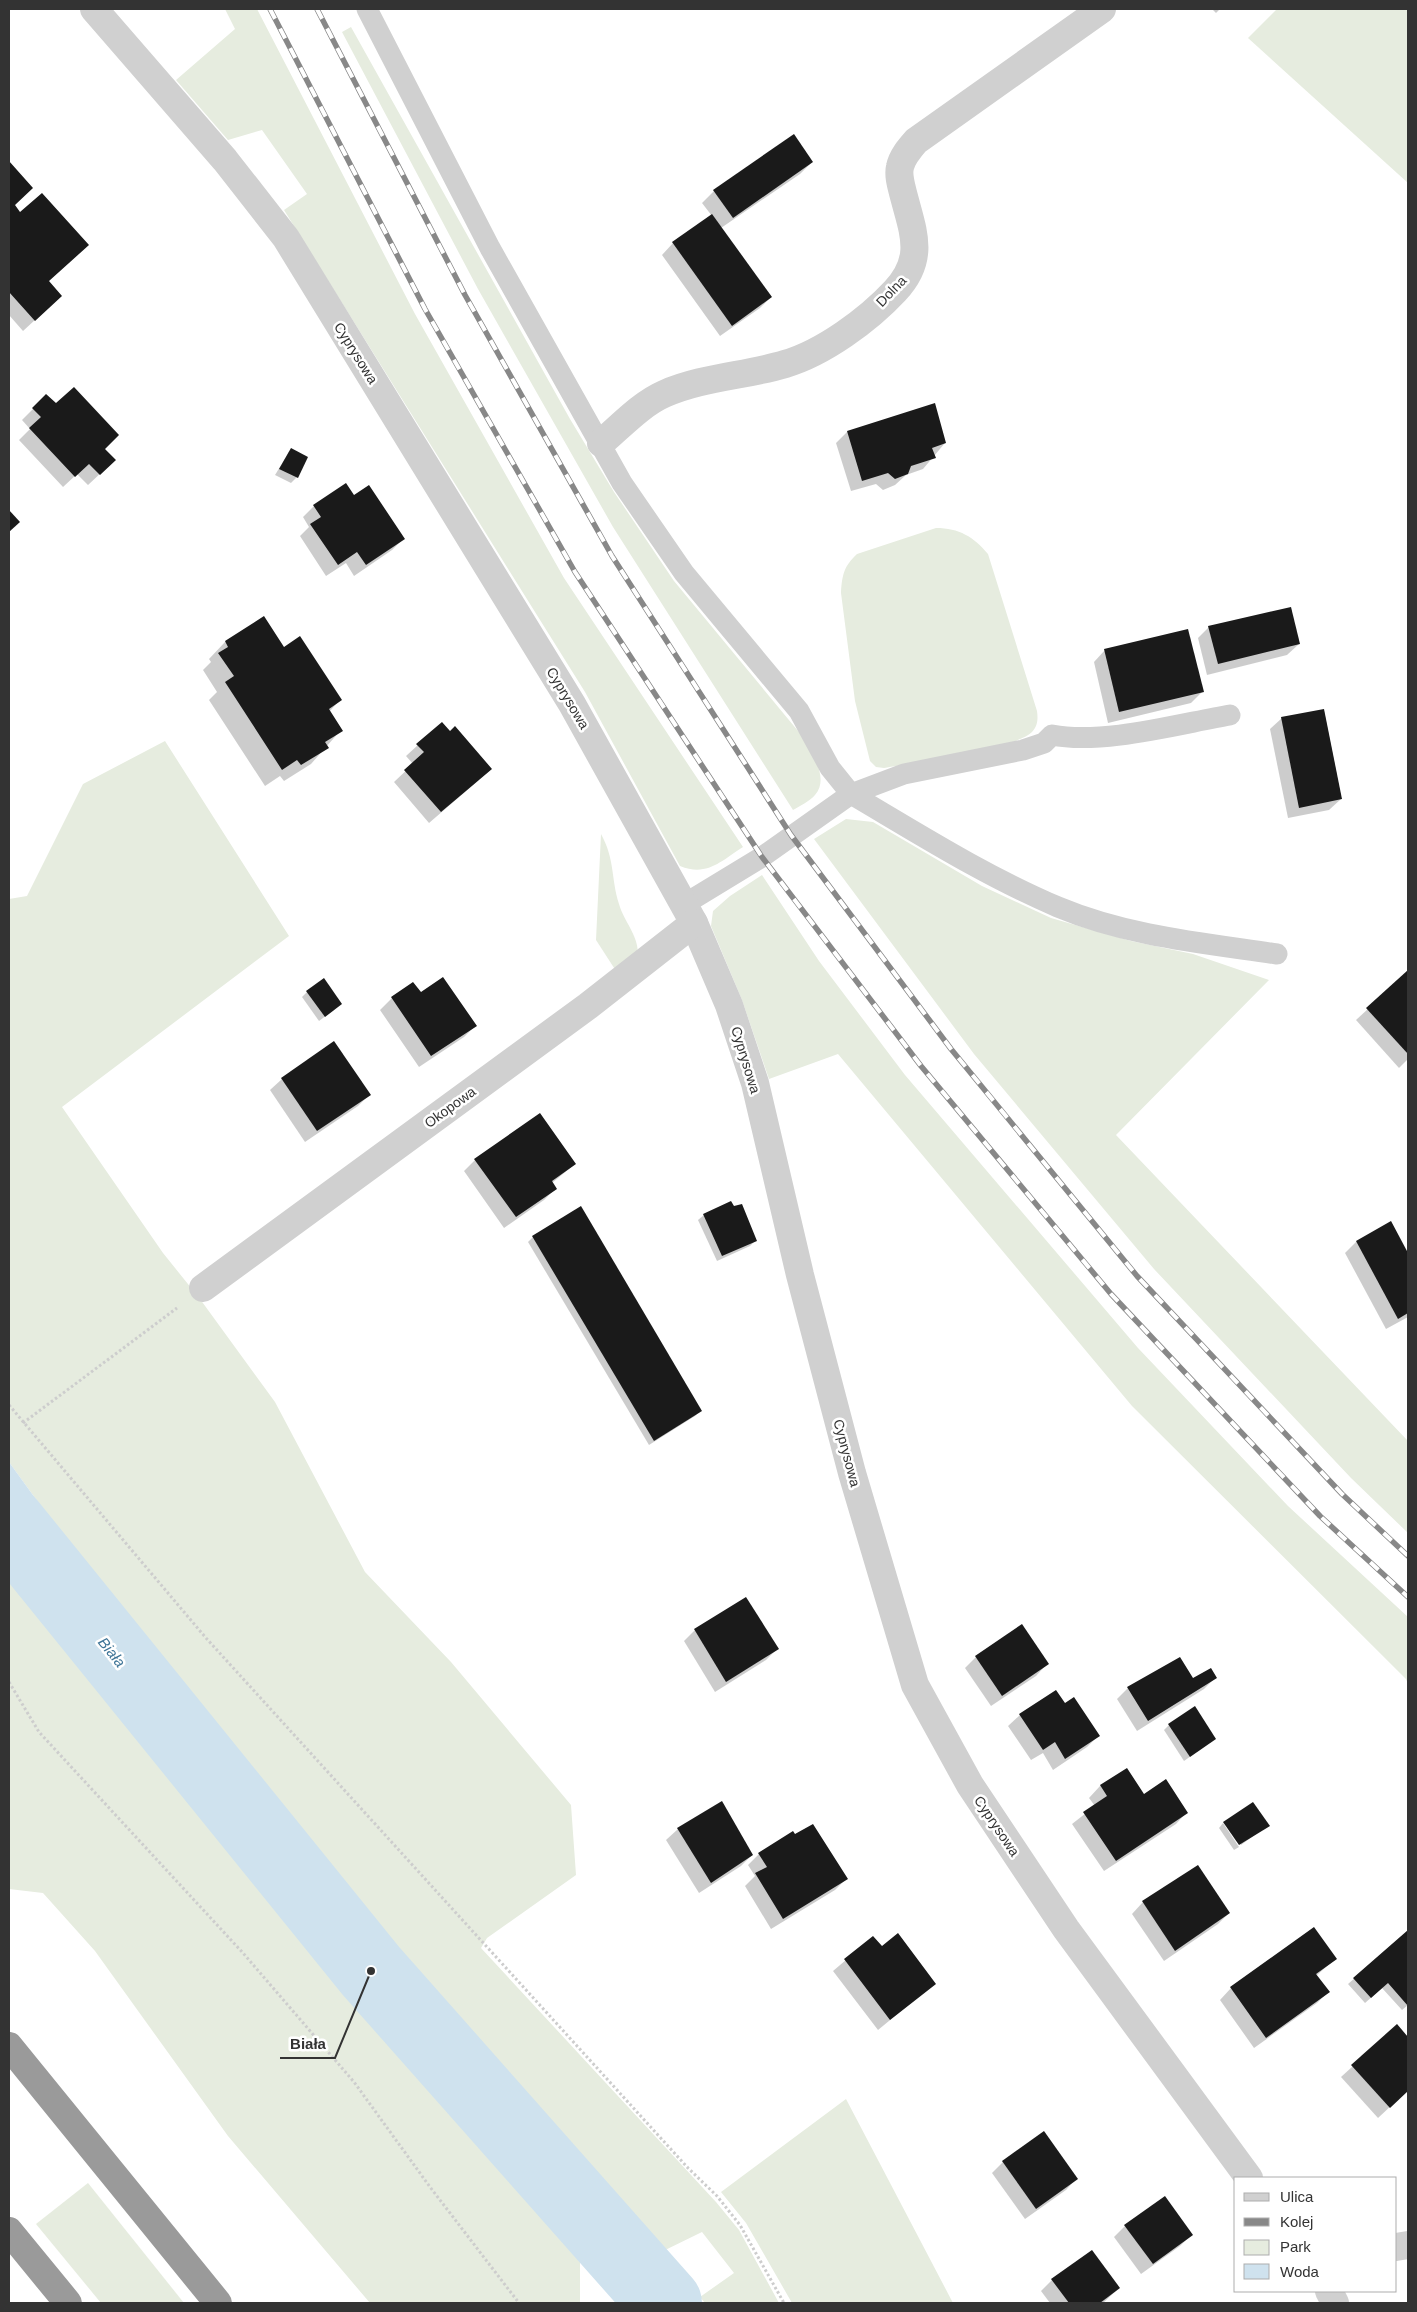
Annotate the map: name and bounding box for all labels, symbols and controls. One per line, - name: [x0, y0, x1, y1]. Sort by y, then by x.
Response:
- street label: Dolna: [873, 272, 910, 310]
- street label: Cyprysowa: [331, 319, 381, 387]
- street label: Cyprysowa: [543, 664, 593, 732]
- street label: Cyprysowa: [728, 1025, 764, 1096]
- street label: Okopowa: [421, 1083, 479, 1131]
- street label: Cyprysowa: [830, 1417, 864, 1489]
- water label: Biała: [95, 1634, 129, 1670]
- street label: Cyprysowa: [971, 1793, 1023, 1859]
- callout: Biała: [280, 2028, 335, 2058]
- text: Biała: [290, 2035, 327, 2052]
- legend: [1234, 2177, 1397, 2292]
- text: Ulica: [1280, 2188, 1314, 2205]
- text: Kolej: [1280, 2213, 1313, 2230]
- text: Park: [1280, 2238, 1311, 2255]
- text: Woda: [1280, 2263, 1320, 2280]

